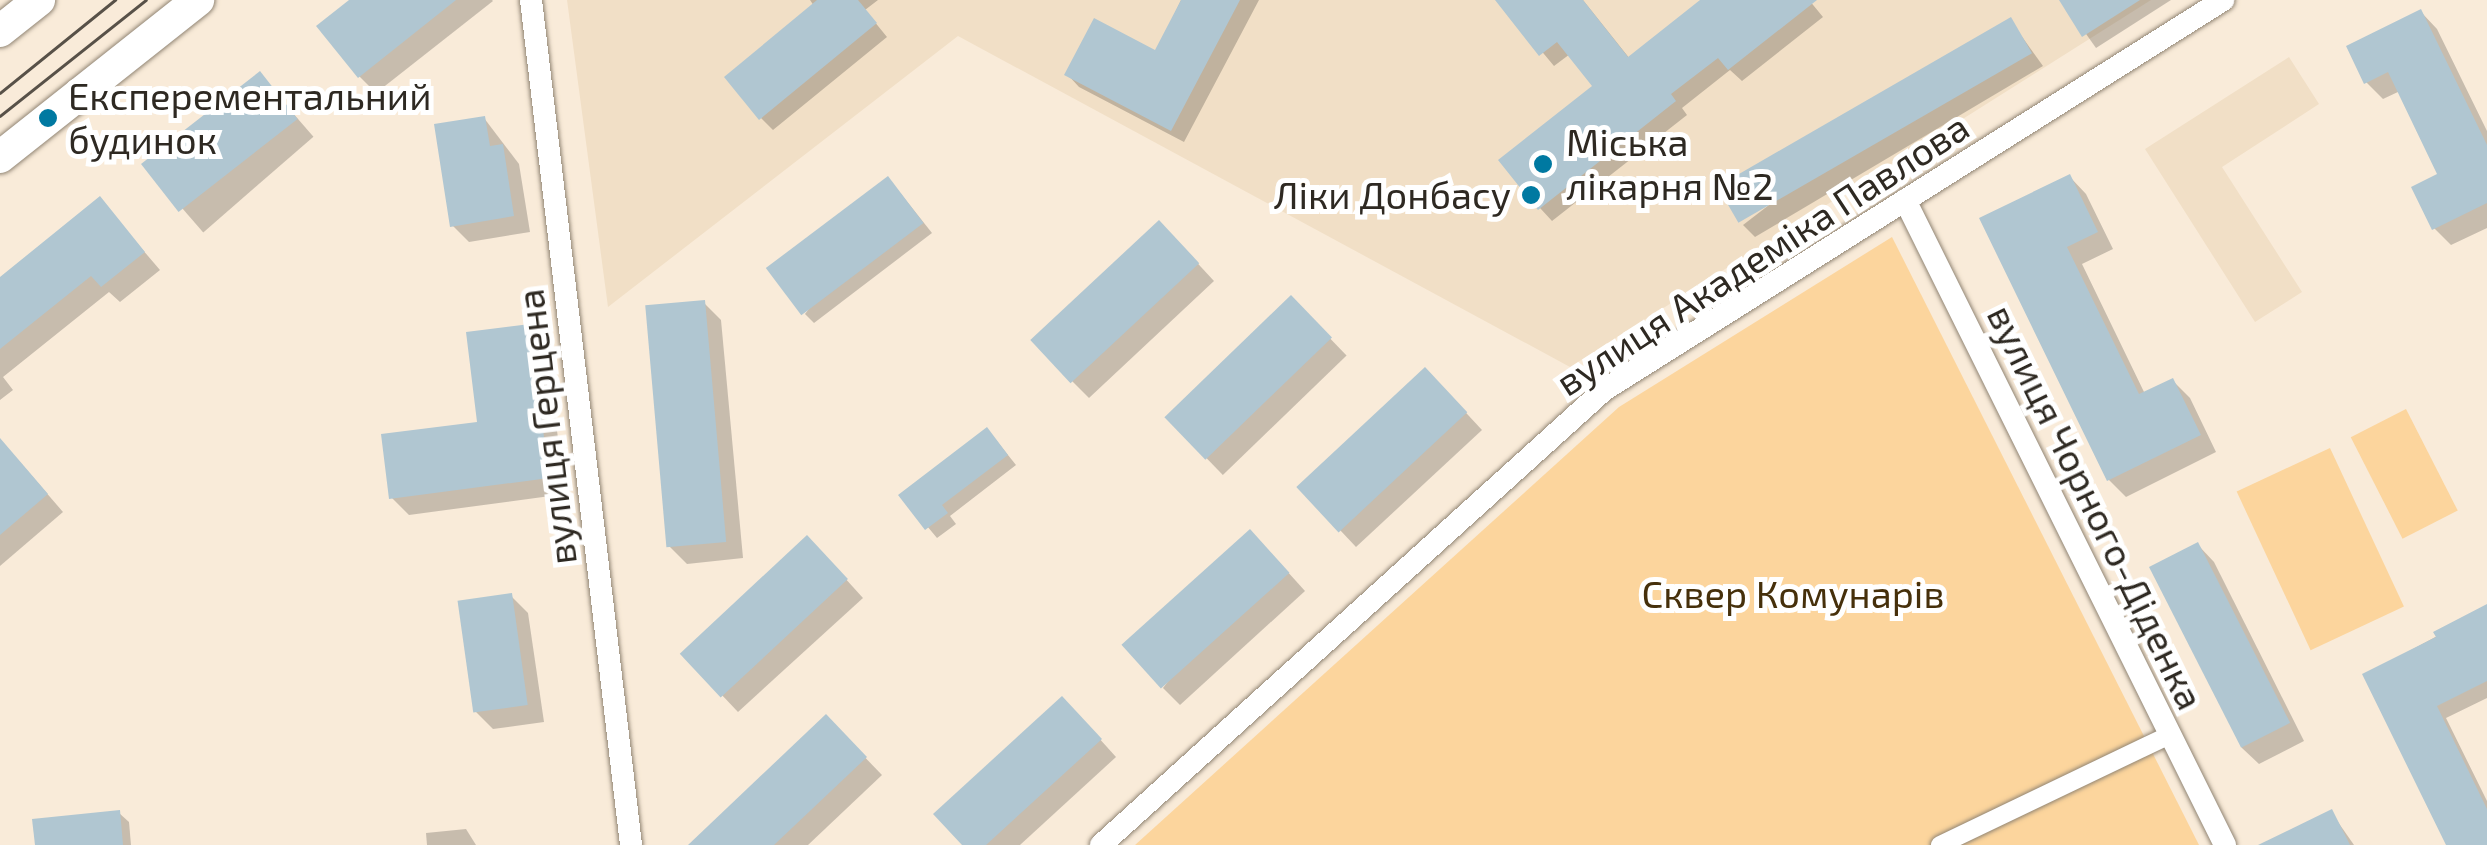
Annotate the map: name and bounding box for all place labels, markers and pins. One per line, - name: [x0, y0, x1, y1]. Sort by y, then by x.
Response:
- place label: Експерементальний будинок: [68, 73, 431, 162]
- marker: Експерементальний будинок: [37, 107, 59, 129]
- place label: Міська лікарня №2: [1566, 119, 1774, 208]
- marker: Міська лікарня №2: [1530, 151, 1556, 177]
- place label: Ліки Донбасу: [1274, 172, 1511, 218]
- marker: Ліки Донбасу: [1520, 184, 1542, 206]

